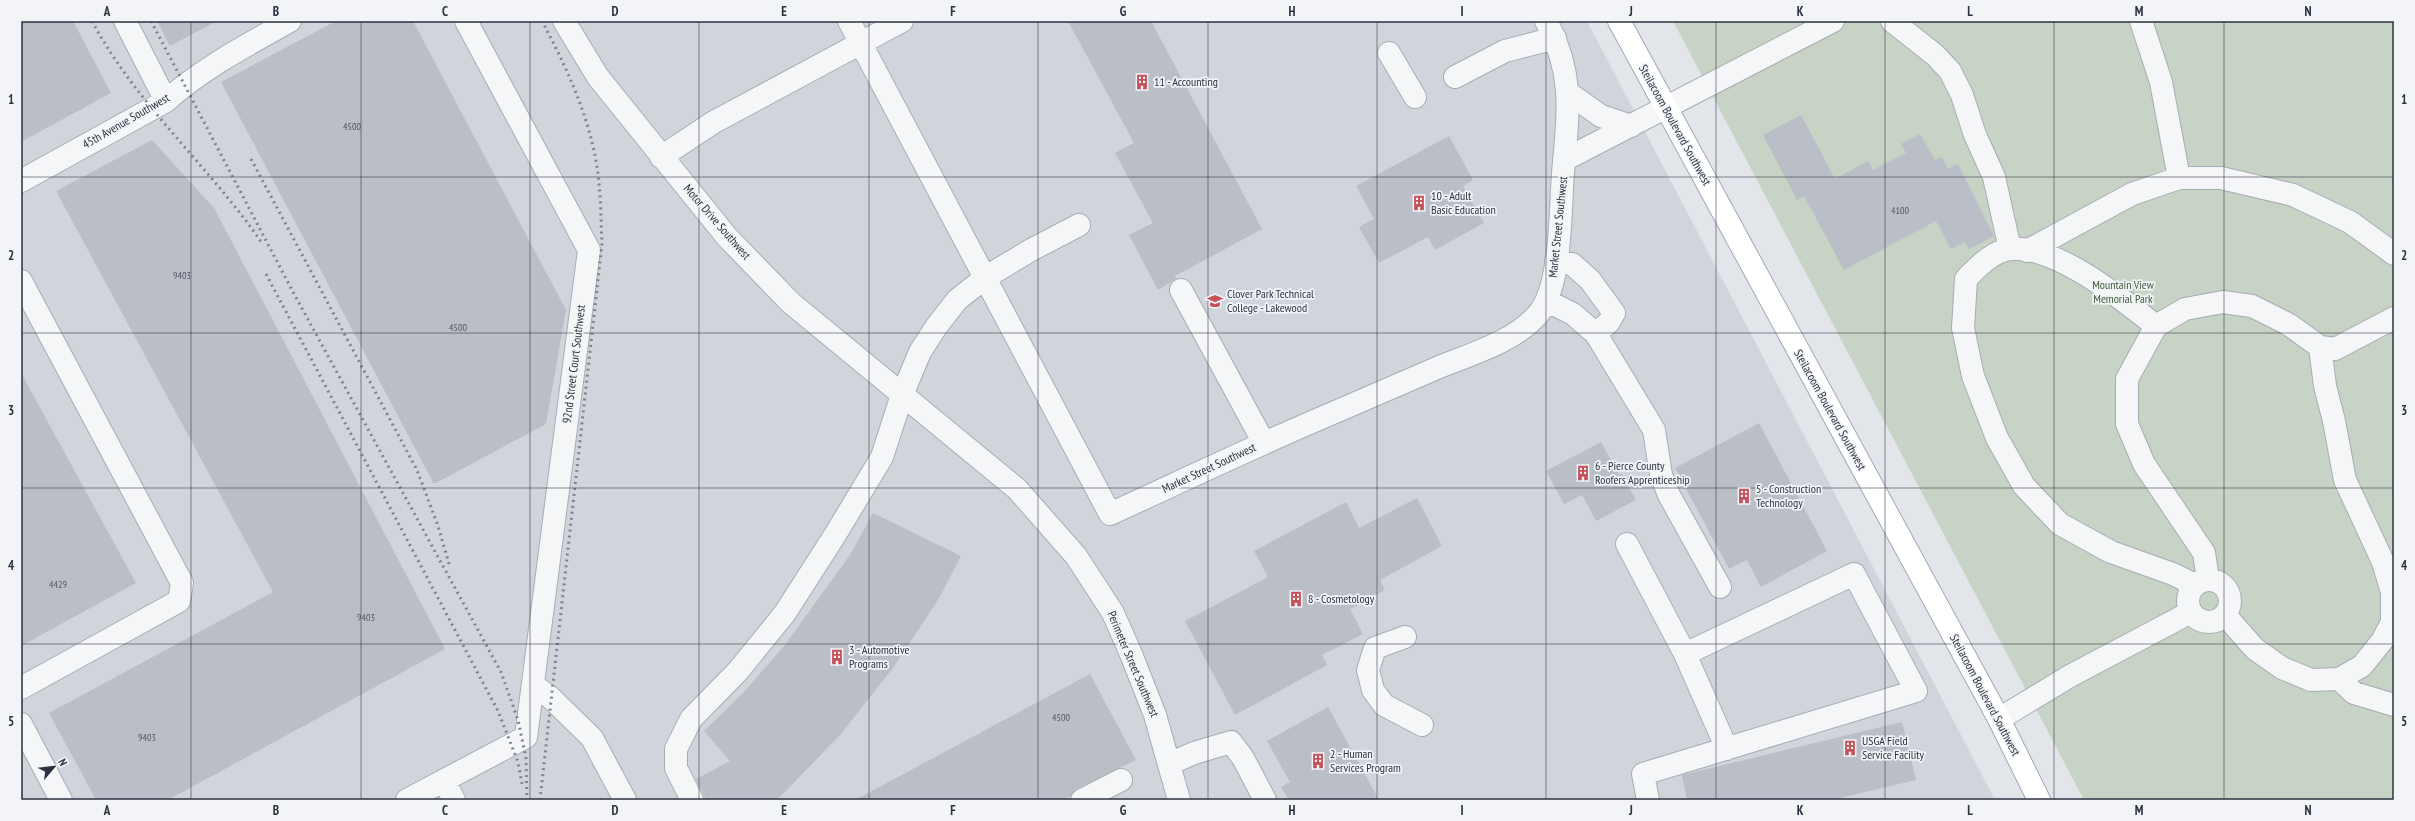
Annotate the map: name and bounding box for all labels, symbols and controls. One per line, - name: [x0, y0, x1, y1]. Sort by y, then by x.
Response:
- text: A: [103, 3, 111, 20]
- text: B: [273, 3, 279, 20]
- text: C: [442, 3, 448, 20]
- text: D: [612, 3, 619, 20]
- text: E: [781, 3, 787, 20]
- text: F: [950, 3, 956, 20]
- text: G: [1120, 3, 1127, 20]
- text: H: [1289, 3, 1296, 20]
- text: I: [1460, 3, 1464, 20]
- text: J: [1628, 3, 1633, 20]
- text: K: [1797, 3, 1804, 20]
- text: L: [1967, 3, 1973, 20]
- text: M: [2135, 3, 2144, 20]
- text: N: [2304, 3, 2312, 20]
- street label: Steilacoom Boulevard Southwest: [1636, 62, 1715, 188]
- building icon: 11 - Accounting: [1133, 73, 1151, 91]
- place label: 11 - Accounting: [1154, 74, 1218, 89]
- street label: 45th Avenue Southwest: [80, 89, 172, 152]
- text: 1: [8, 91, 14, 108]
- text: 1: [2401, 91, 2407, 108]
- house number: 4500: [343, 120, 362, 133]
- street label: Market Street Southwest: [1545, 175, 1570, 278]
- street label: Motor Drive Southwest: [681, 181, 755, 263]
- place label: 10 - Adult Basic Education: [1431, 188, 1496, 217]
- building icon: 10 - Adult Basic Education: [1410, 194, 1428, 212]
- house number: 4100: [1891, 204, 1910, 217]
- text: 2: [8, 247, 14, 264]
- text: 2: [2401, 247, 2407, 264]
- house number: 9403: [173, 269, 191, 282]
- park label: Mountain View Memorial Park: [2092, 277, 2155, 306]
- place label: Clover Park Technical College - Lakewood: [1227, 286, 1314, 315]
- school or university icon: Clover Park Technical College - Lakewood: [1206, 292, 1224, 310]
- street label: 92nd Street Court Southwest: [559, 303, 588, 424]
- house number: 4500: [449, 321, 468, 334]
- street label: Steilacoom Boulevard Southwest: [1791, 347, 1870, 473]
- text: 3: [8, 402, 14, 419]
- text: 3: [2401, 402, 2407, 419]
- street label: Market Street Southwest: [1159, 439, 1259, 496]
- place label: 6 - Pierce County Roofers Apprenticeship: [1595, 458, 1690, 487]
- building icon: 6 - Pierce County Roofers Apprenticeship: [1574, 464, 1592, 482]
- place label: 5 - Construction Technology: [1756, 481, 1821, 510]
- building icon: 5 - Construction Technology: [1735, 487, 1753, 505]
- text: 4: [8, 557, 15, 574]
- text: 4: [2401, 557, 2408, 574]
- house number: 4429: [49, 578, 67, 591]
- building icon: 8 - Cosmetology: [1287, 590, 1305, 608]
- place label: 8 - Cosmetology: [1308, 591, 1375, 606]
- street label: Perimeter Street Southwest: [1104, 609, 1163, 720]
- house number: 9403: [357, 611, 375, 624]
- street label: Steilacoom Boulevard Southwest: [1947, 631, 2024, 759]
- place label: 3 - Automotive Programs: [849, 642, 910, 671]
- building icon: 3 - Automotive Programs: [828, 648, 846, 666]
- house number: 4500: [1052, 711, 1071, 724]
- text: 5: [8, 713, 14, 730]
- text: 5: [2401, 713, 2407, 730]
- house number: 9403: [138, 731, 156, 744]
- place label: USGA Field Service Facility: [1862, 733, 1924, 762]
- building icon: USGA Field Service Facility: [1841, 739, 1859, 757]
- place label: 2 - Human Services Program: [1330, 746, 1401, 775]
- north arrow: [34, 747, 74, 787]
- building icon: 2 - Human Services Program: [1309, 752, 1327, 770]
- text: N: [55, 756, 70, 768]
- text: A: [103, 802, 111, 819]
- text: B: [273, 802, 279, 819]
- text: C: [442, 802, 448, 819]
- text: D: [612, 802, 619, 819]
- text: E: [781, 802, 787, 819]
- text: F: [950, 802, 956, 819]
- text: G: [1120, 802, 1127, 819]
- text: H: [1289, 802, 1296, 819]
- text: I: [1460, 802, 1464, 819]
- text: J: [1628, 802, 1633, 819]
- text: K: [1797, 802, 1804, 819]
- text: L: [1967, 802, 1973, 819]
- text: M: [2135, 802, 2144, 819]
- text: N: [2304, 802, 2312, 819]

